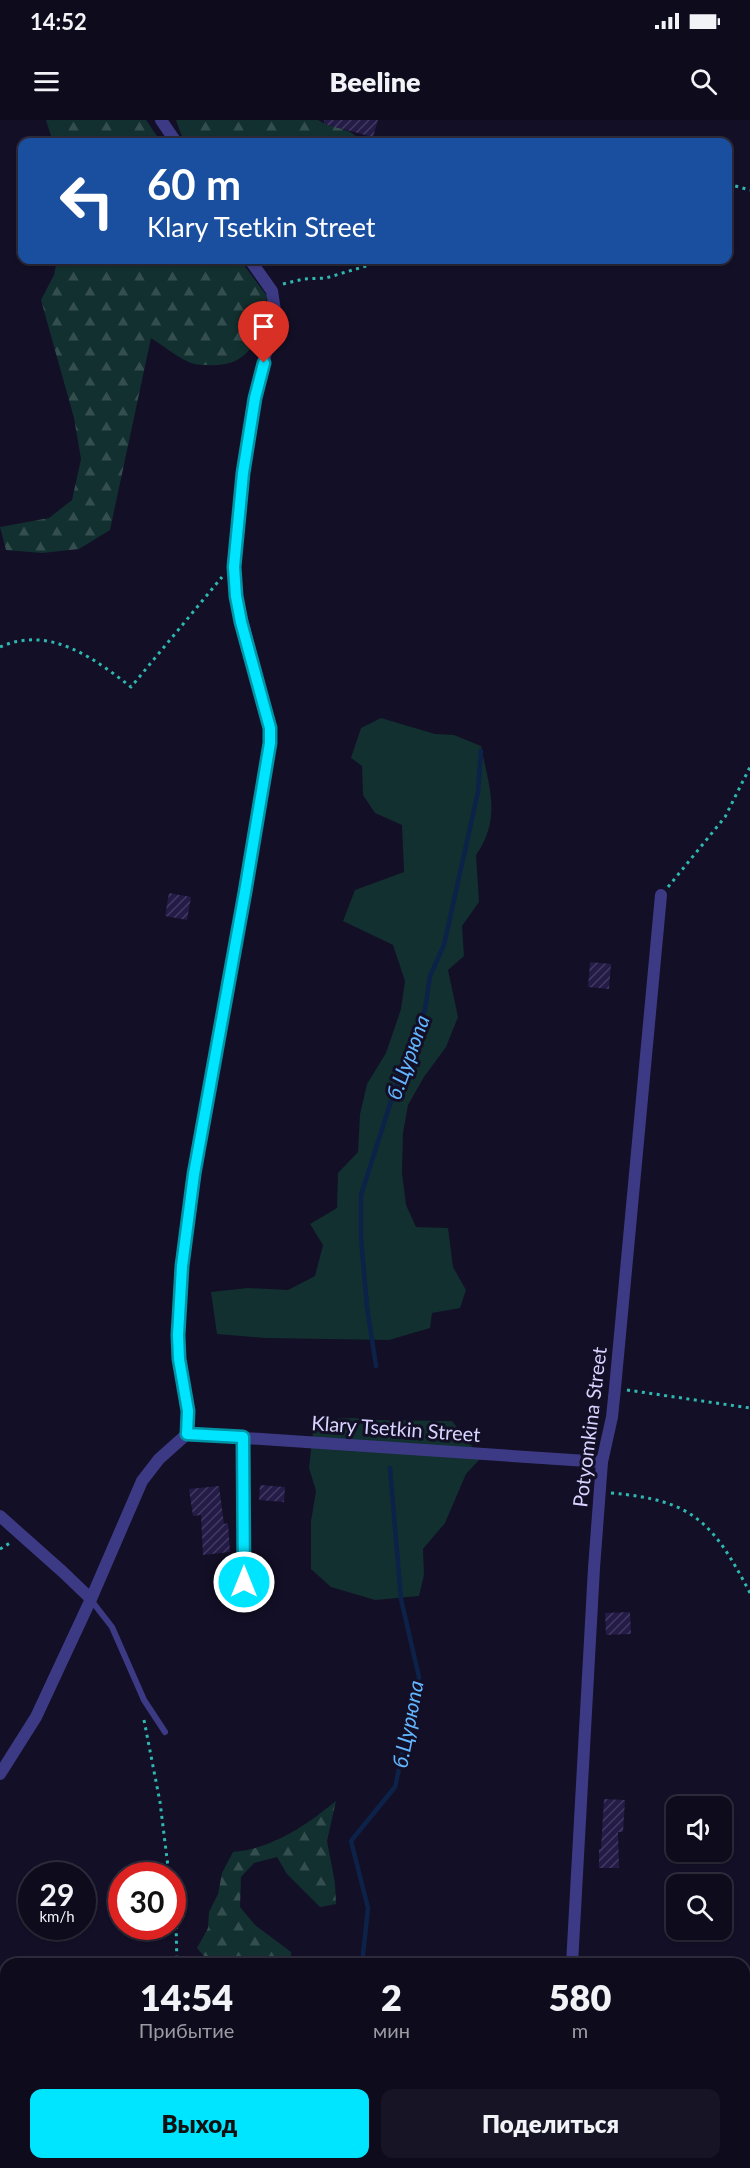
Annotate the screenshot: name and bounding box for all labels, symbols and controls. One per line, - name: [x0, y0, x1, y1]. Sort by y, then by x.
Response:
- text: 14:52: [30, 8, 87, 35]
- icon: menu: [30, 65, 63, 98]
- text: Beeline: [329, 65, 421, 98]
- icon: search: [687, 65, 720, 98]
- text: 60 m: [147, 159, 241, 209]
- icon: left: [48, 162, 126, 240]
- text: Klary Tsetkin Street: [147, 210, 376, 243]
- pin: [238, 301, 289, 363]
- icon: arrive: [247, 310, 280, 343]
- water label: б.Цурюпа: [380, 1011, 434, 1103]
- street label: Potyomkina Street: [567, 1345, 611, 1509]
- street label: Klary Tsetkin Street: [311, 1410, 481, 1446]
- position arrow: [212, 1550, 276, 1614]
- water label: б.Цурюпа: [386, 1678, 428, 1770]
- map controls: [666, 1796, 732, 1940]
- button: sound: [666, 1796, 732, 1862]
- speed limit sign: 30: [108, 1862, 186, 1940]
- button: search: [666, 1874, 732, 1940]
- text: 29: [40, 1876, 74, 1912]
- text: km/h: [39, 1907, 75, 1925]
- text: 14:54: [140, 1975, 233, 2019]
- text: 2: [381, 1975, 402, 2019]
- text: 580: [549, 1975, 611, 2019]
- text: Прибытие: [139, 2018, 234, 2042]
- text: мин: [373, 2018, 410, 2042]
- text: m: [572, 2018, 588, 2042]
- button: Выход: [30, 2089, 369, 2158]
- button: Поделиться: [381, 2089, 720, 2158]

